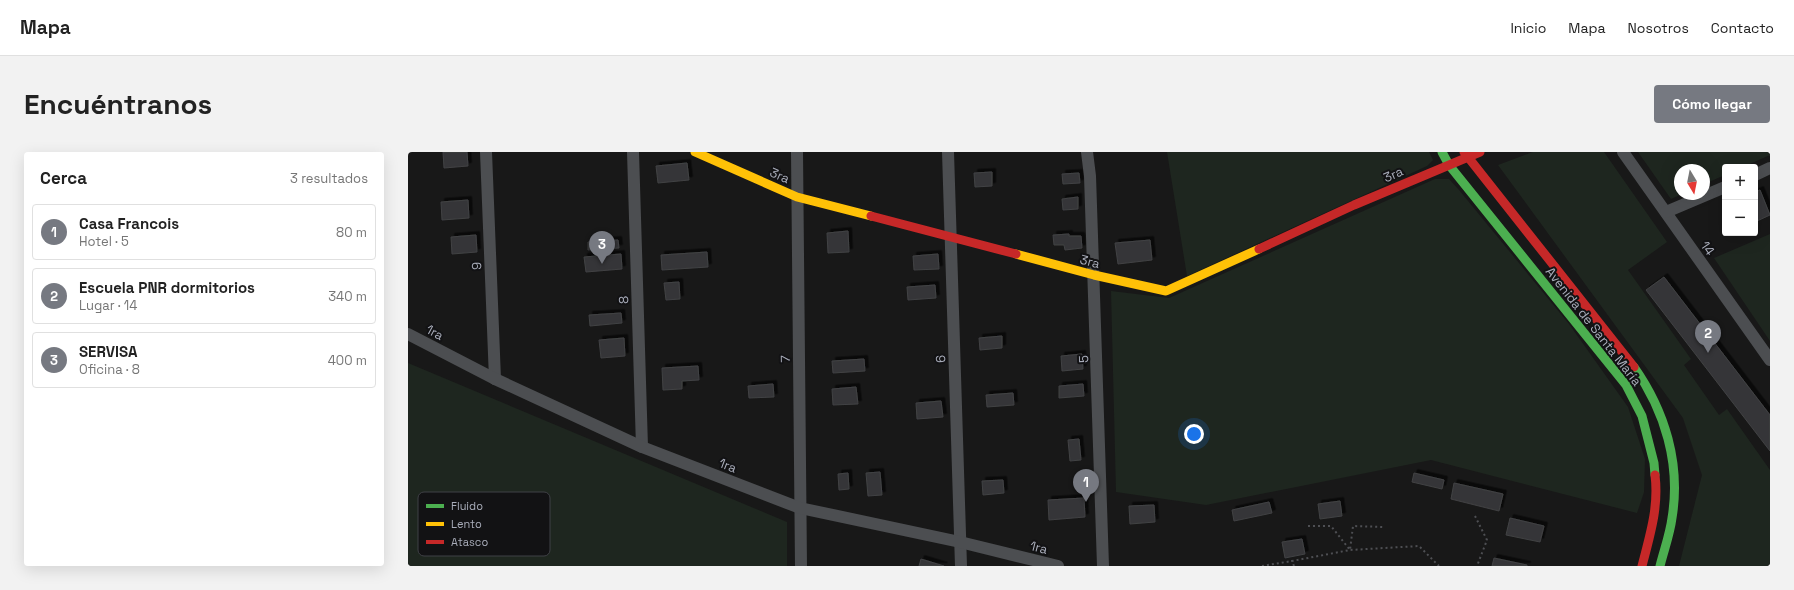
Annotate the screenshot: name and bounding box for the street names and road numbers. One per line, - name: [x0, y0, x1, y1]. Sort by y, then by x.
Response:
- street label: 3ra: [1381, 163, 1406, 186]
- street label: 3ra: [767, 164, 793, 188]
- street label: 14: [1697, 238, 1718, 259]
- street label: 3ra: [1078, 251, 1102, 272]
- street label: 9: [468, 262, 485, 270]
- street label: Avenida de Santa María: [1542, 263, 1646, 390]
- street label: 8: [615, 296, 632, 304]
- street label: 1ra: [423, 321, 447, 344]
- street label: 7: [777, 355, 794, 363]
- street label: 6: [932, 355, 949, 363]
- street label: 5: [1075, 355, 1092, 363]
- street label: 1ra: [717, 454, 740, 477]
- street label: 1ra: [1028, 537, 1050, 558]

